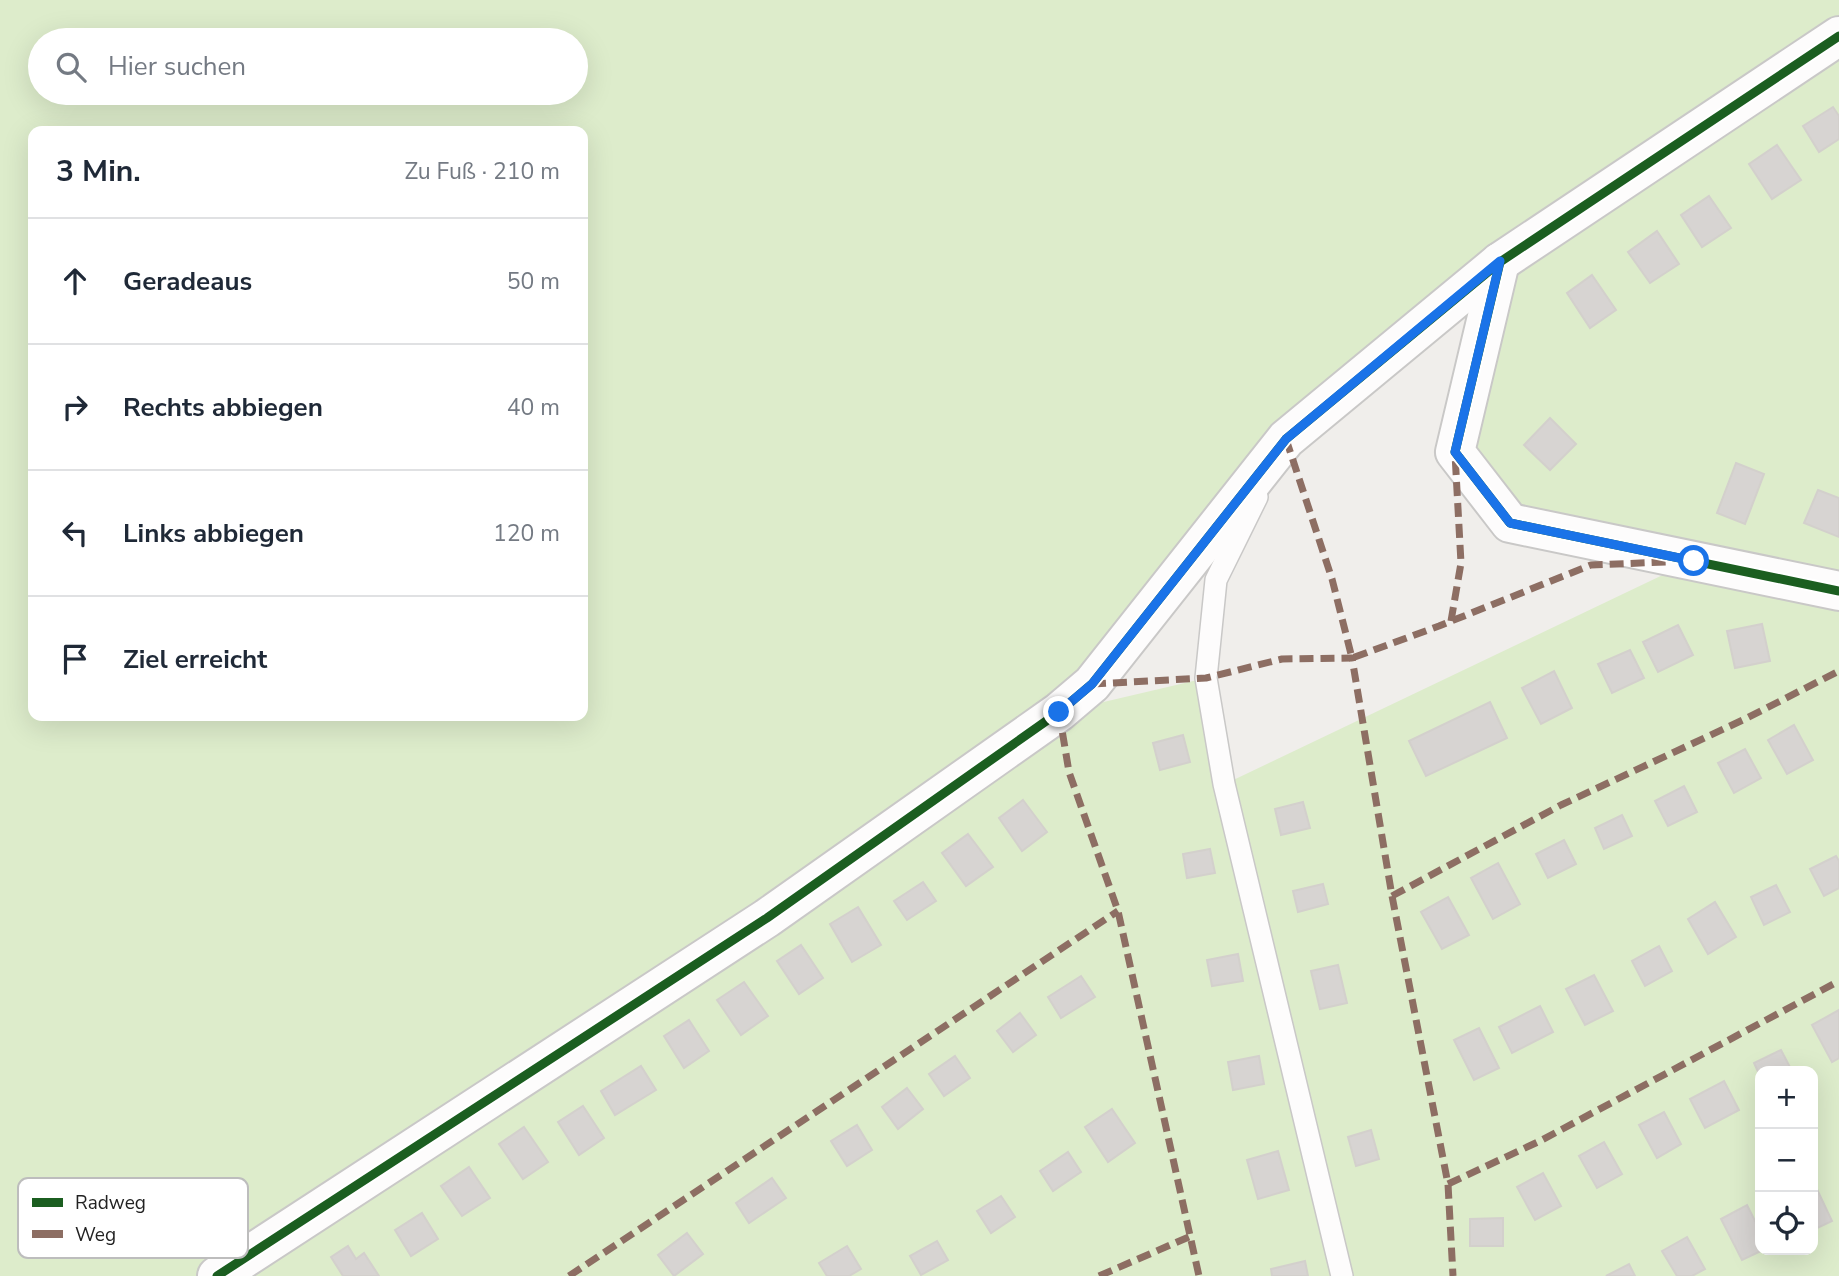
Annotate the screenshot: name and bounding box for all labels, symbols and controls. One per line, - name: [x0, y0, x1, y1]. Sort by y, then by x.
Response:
- search box: [28, 28, 588, 105]
- icon: search: [52, 48, 90, 86]
- text: Hier suchen: [108, 49, 246, 84]
- text: 3 Min.: [56, 151, 141, 192]
- text: Zu Fuß · 210 m: [404, 156, 560, 187]
- icon: ahead: [56, 262, 94, 300]
- text: Geradeaus: [123, 264, 252, 299]
- text: 50 m: [507, 266, 560, 297]
- icon: right: [56, 388, 94, 426]
- text: Rechts abbiegen: [123, 390, 323, 425]
- text: 40 m: [507, 392, 560, 423]
- icon: left: [56, 514, 94, 552]
- text: Links abbiegen: [123, 516, 304, 551]
- text: 120 m: [493, 518, 560, 549]
- route start: [1678, 545, 1709, 576]
- icon: arrive: [56, 640, 94, 678]
- text: Ziel erreicht: [123, 642, 267, 677]
- route end: [1043, 696, 1074, 727]
- map controls: [1755, 1066, 1818, 1255]
- button: +: [1755, 1066, 1818, 1129]
- button: −: [1755, 1129, 1818, 1192]
- legend: [18, 1178, 248, 1258]
- text: Radweg: [75, 1190, 146, 1216]
- button: locate: [1755, 1192, 1818, 1255]
- text: Weg: [75, 1222, 116, 1248]

